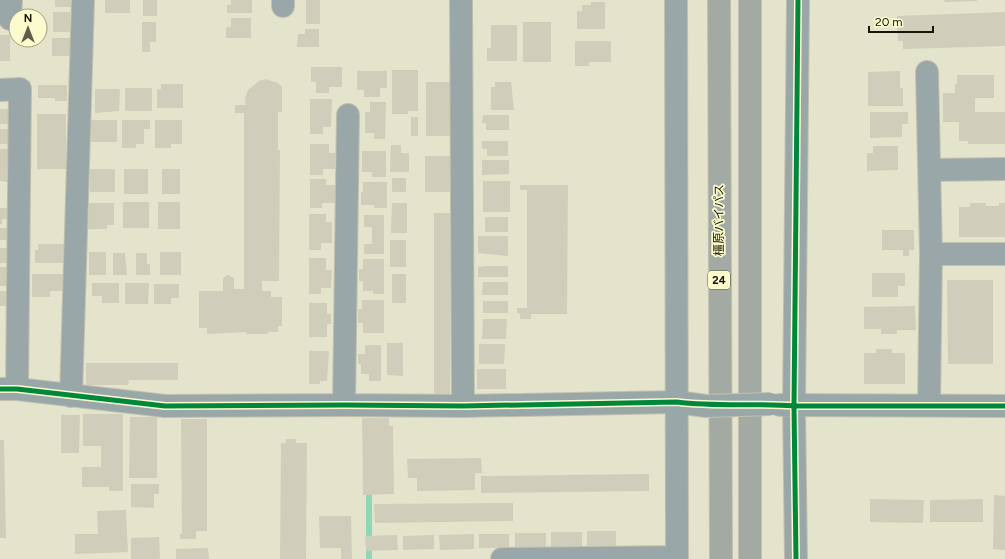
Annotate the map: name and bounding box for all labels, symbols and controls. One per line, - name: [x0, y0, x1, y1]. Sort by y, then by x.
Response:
- north arrow: [8, 8, 48, 48]
- scale bar: [869, 8, 933, 34]
- text: N: [24, 12, 32, 25]
- text: 20 m: [875, 15, 903, 29]
- street label: 橿原バイパス: [712, 184, 726, 256]
- road number: 24: [708, 271, 730, 289]

